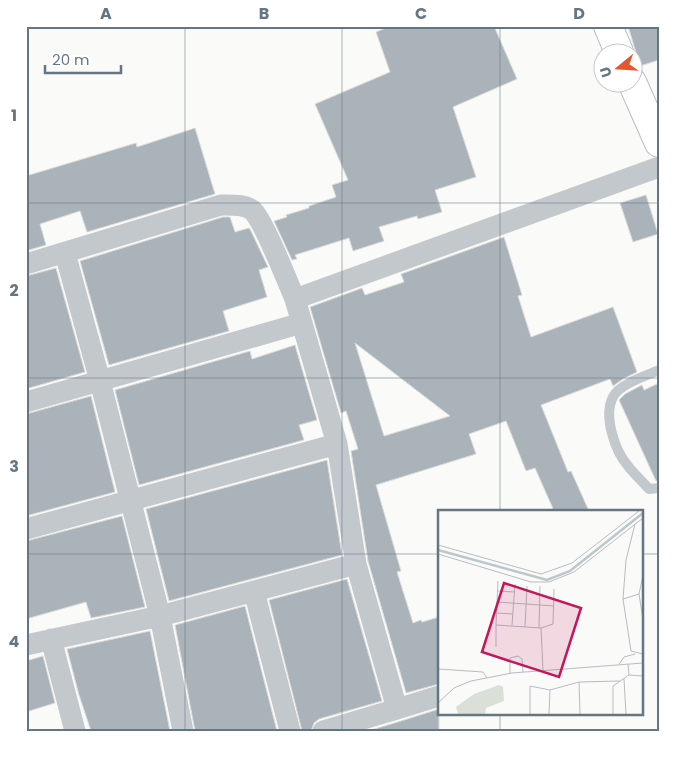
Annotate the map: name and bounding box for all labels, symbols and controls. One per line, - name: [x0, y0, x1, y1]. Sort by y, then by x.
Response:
- text: A: [100, 2, 112, 25]
- text: B: [259, 2, 269, 25]
- text: C: [415, 2, 427, 25]
- text: D: [573, 2, 585, 25]
- scale bar: [45, 42, 121, 74]
- north arrow: [592, 42, 642, 92]
- text: 20 m: [52, 49, 90, 70]
- text: U: [595, 64, 617, 80]
- text: 1: [11, 104, 17, 127]
- text: 2: [9, 279, 19, 302]
- text: 3: [9, 455, 19, 478]
- inset map: [438, 510, 642, 714]
- text: 4: [9, 630, 20, 653]

